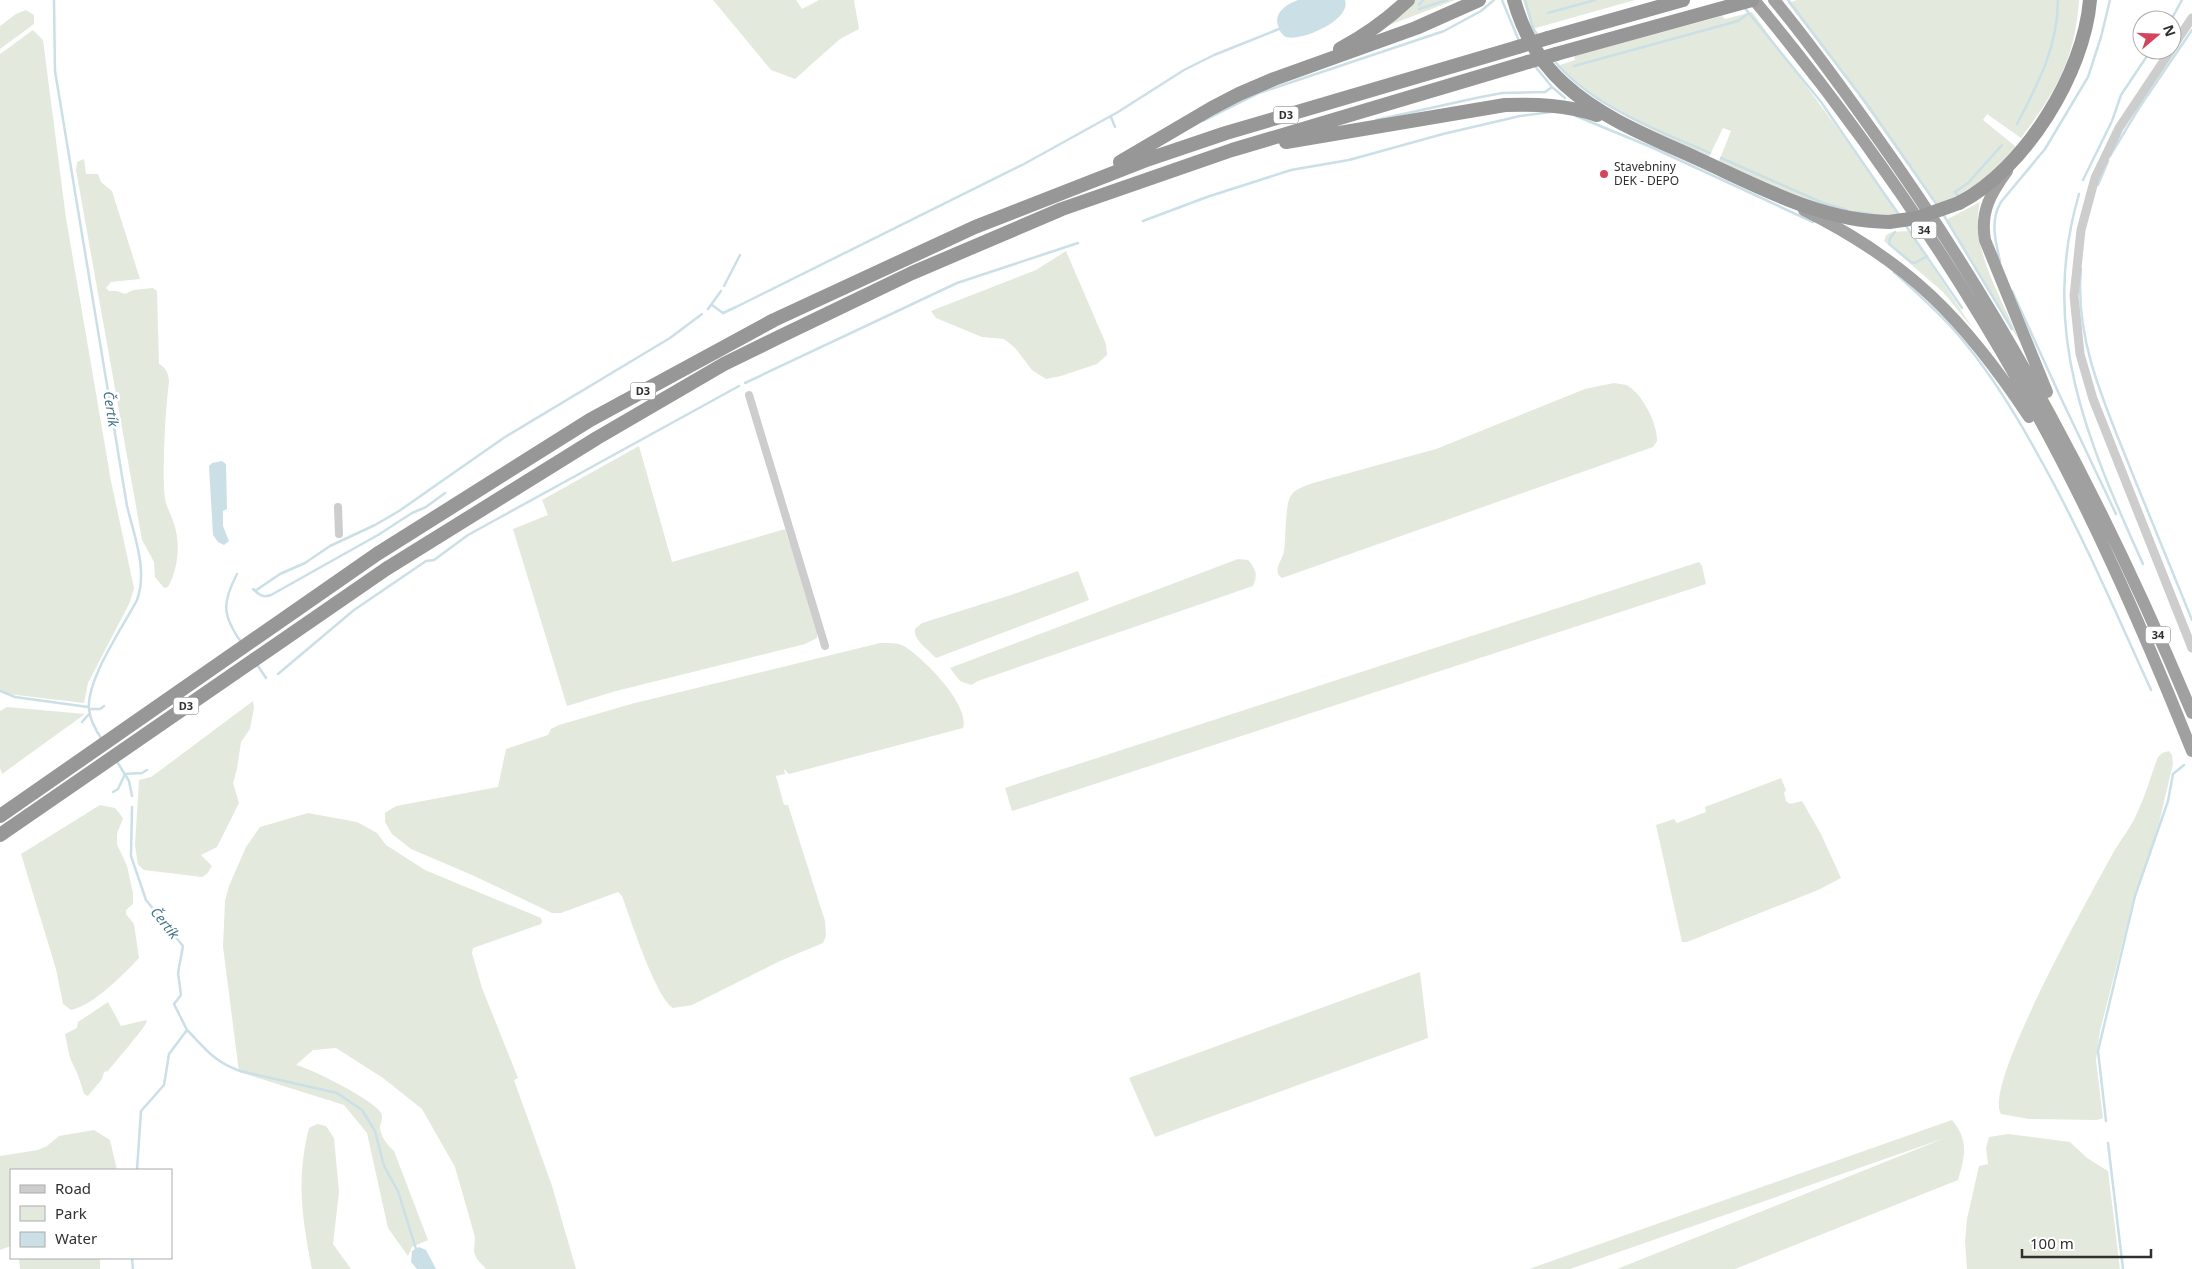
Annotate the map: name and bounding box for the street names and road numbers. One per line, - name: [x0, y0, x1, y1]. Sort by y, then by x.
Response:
- road number: D3: [1274, 106, 1298, 124]
- road number: 34: [1912, 222, 1936, 238]
- road number: D3: [630, 382, 656, 400]
- road number: 34: [2146, 626, 2170, 644]
- road number: D3: [174, 698, 198, 714]

